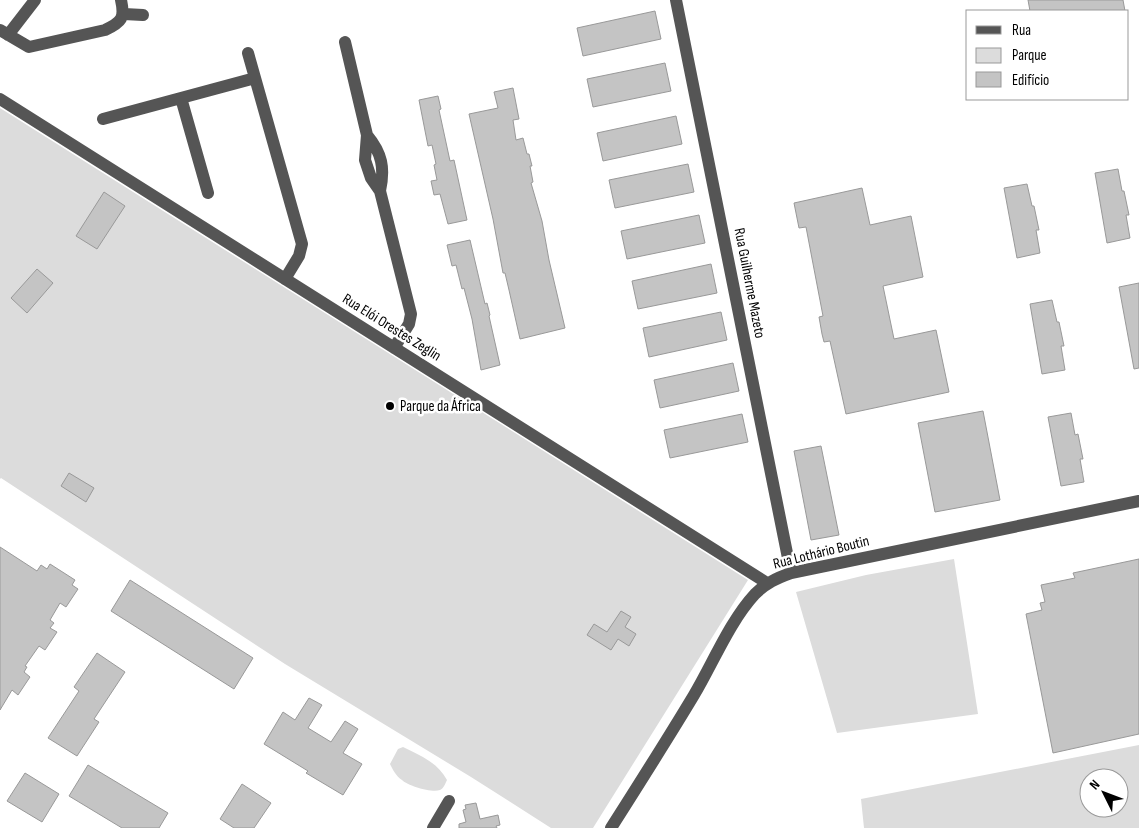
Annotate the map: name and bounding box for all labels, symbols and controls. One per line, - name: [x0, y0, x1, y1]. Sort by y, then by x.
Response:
- legend: [966, 10, 1129, 100]
- text: Rua: [1012, 21, 1031, 40]
- text: Parque: [1012, 46, 1047, 65]
- text: Edifício: [1012, 71, 1049, 90]
- street label: Rua Guilherme Mazeto: [729, 226, 770, 340]
- street label: Rua Elói Orestes Zeglin: [339, 289, 445, 365]
- place label: Parque da África: [400, 397, 481, 416]
- marker: Parque da África: [384, 400, 396, 412]
- street label: Rua Lothário Boutin: [771, 531, 871, 574]
- north arrow: [1079, 768, 1129, 818]
- text: N: [1086, 776, 1104, 793]

